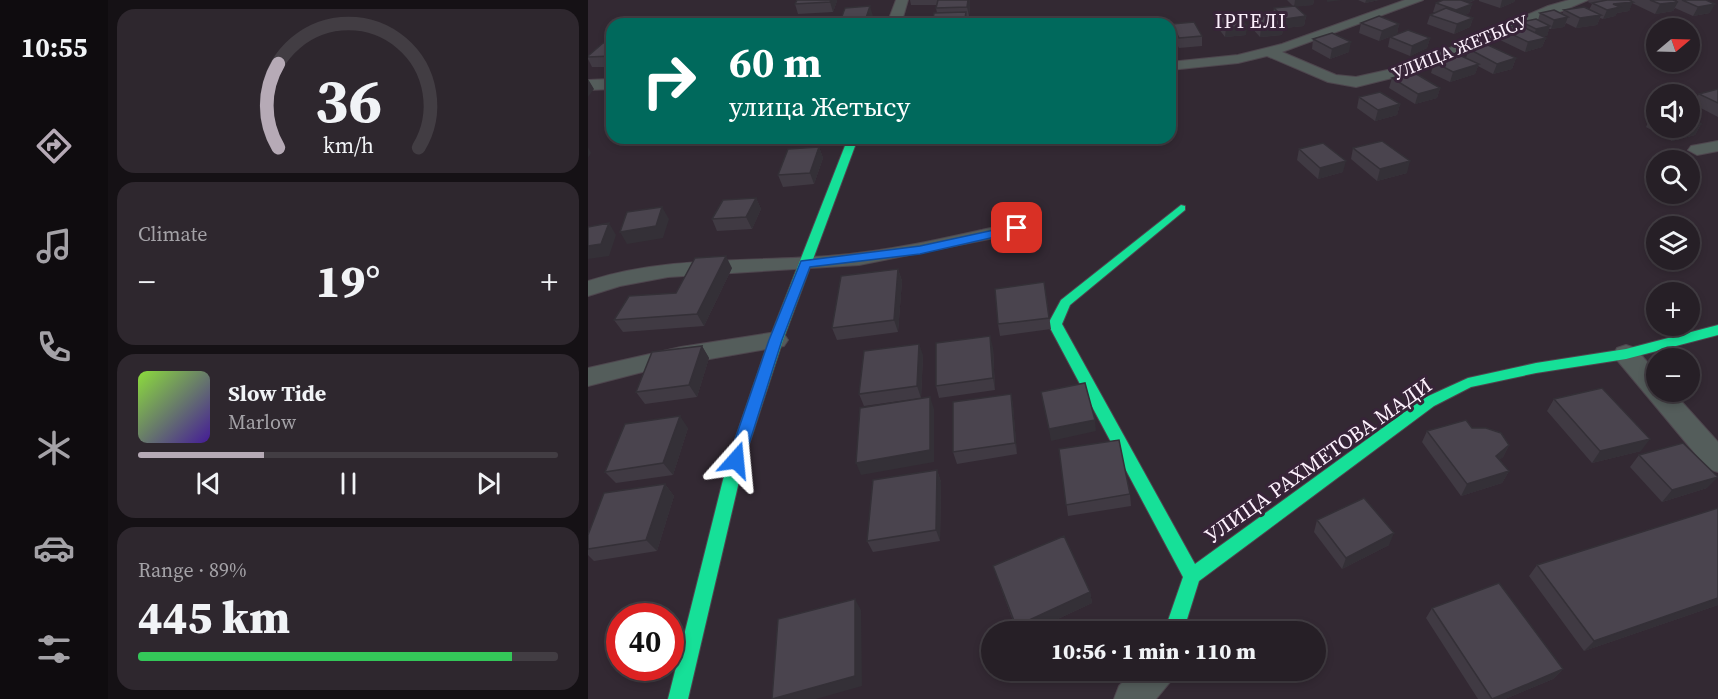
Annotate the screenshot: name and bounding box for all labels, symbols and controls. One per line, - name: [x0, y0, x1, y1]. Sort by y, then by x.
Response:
- district label: ІРГЕЛІ: [1215, 7, 1287, 35]
- street label: УЛИЦА ЖЕТЫСУ: [1388, 8, 1532, 86]
- north arrow: [1646, 18, 1700, 72]
- map controls: [1646, 18, 1700, 402]
- text: 10:55: [21, 29, 87, 66]
- text: 60 m: [729, 33, 822, 91]
- icon: right: [630, 42, 708, 120]
- text: 36: [314, 57, 382, 143]
- button: sound: [1646, 84, 1700, 138]
- text: улица Жетысу: [729, 88, 910, 125]
- icon: directions: [33, 125, 75, 167]
- text: km/h: [322, 131, 374, 160]
- button: search: [1646, 150, 1700, 204]
- pin: [991, 202, 1042, 253]
- icon: arrive: [1000, 211, 1033, 244]
- button: layers: [1646, 216, 1700, 270]
- text: Climate: [138, 220, 207, 248]
- icon: music: [33, 225, 75, 267]
- text: 19°: [316, 250, 380, 312]
- text: −: [138, 259, 156, 304]
- text: +: [540, 259, 558, 304]
- button: +: [1646, 282, 1700, 336]
- icon: phone: [33, 326, 75, 368]
- button: −: [1646, 348, 1700, 402]
- street label: УЛИЦА РАХМЕТОВА МАДИ: [1199, 370, 1437, 550]
- text: Slow Tide: [228, 378, 326, 408]
- text: Marlow: [228, 408, 296, 436]
- icon: climate: [33, 427, 75, 469]
- position arrow: [704, 428, 768, 492]
- icon: previous: [192, 467, 225, 500]
- icon: pause: [332, 467, 365, 500]
- icon: next: [472, 467, 505, 500]
- icon: car: [33, 527, 75, 569]
- text: Range · 89%: [138, 556, 247, 584]
- text: 445 km: [138, 586, 290, 648]
- speed limit sign: 40: [606, 603, 684, 681]
- icon: filters: [33, 628, 75, 670]
- text: 10:56 · 1 min · 110 m: [1051, 636, 1256, 666]

